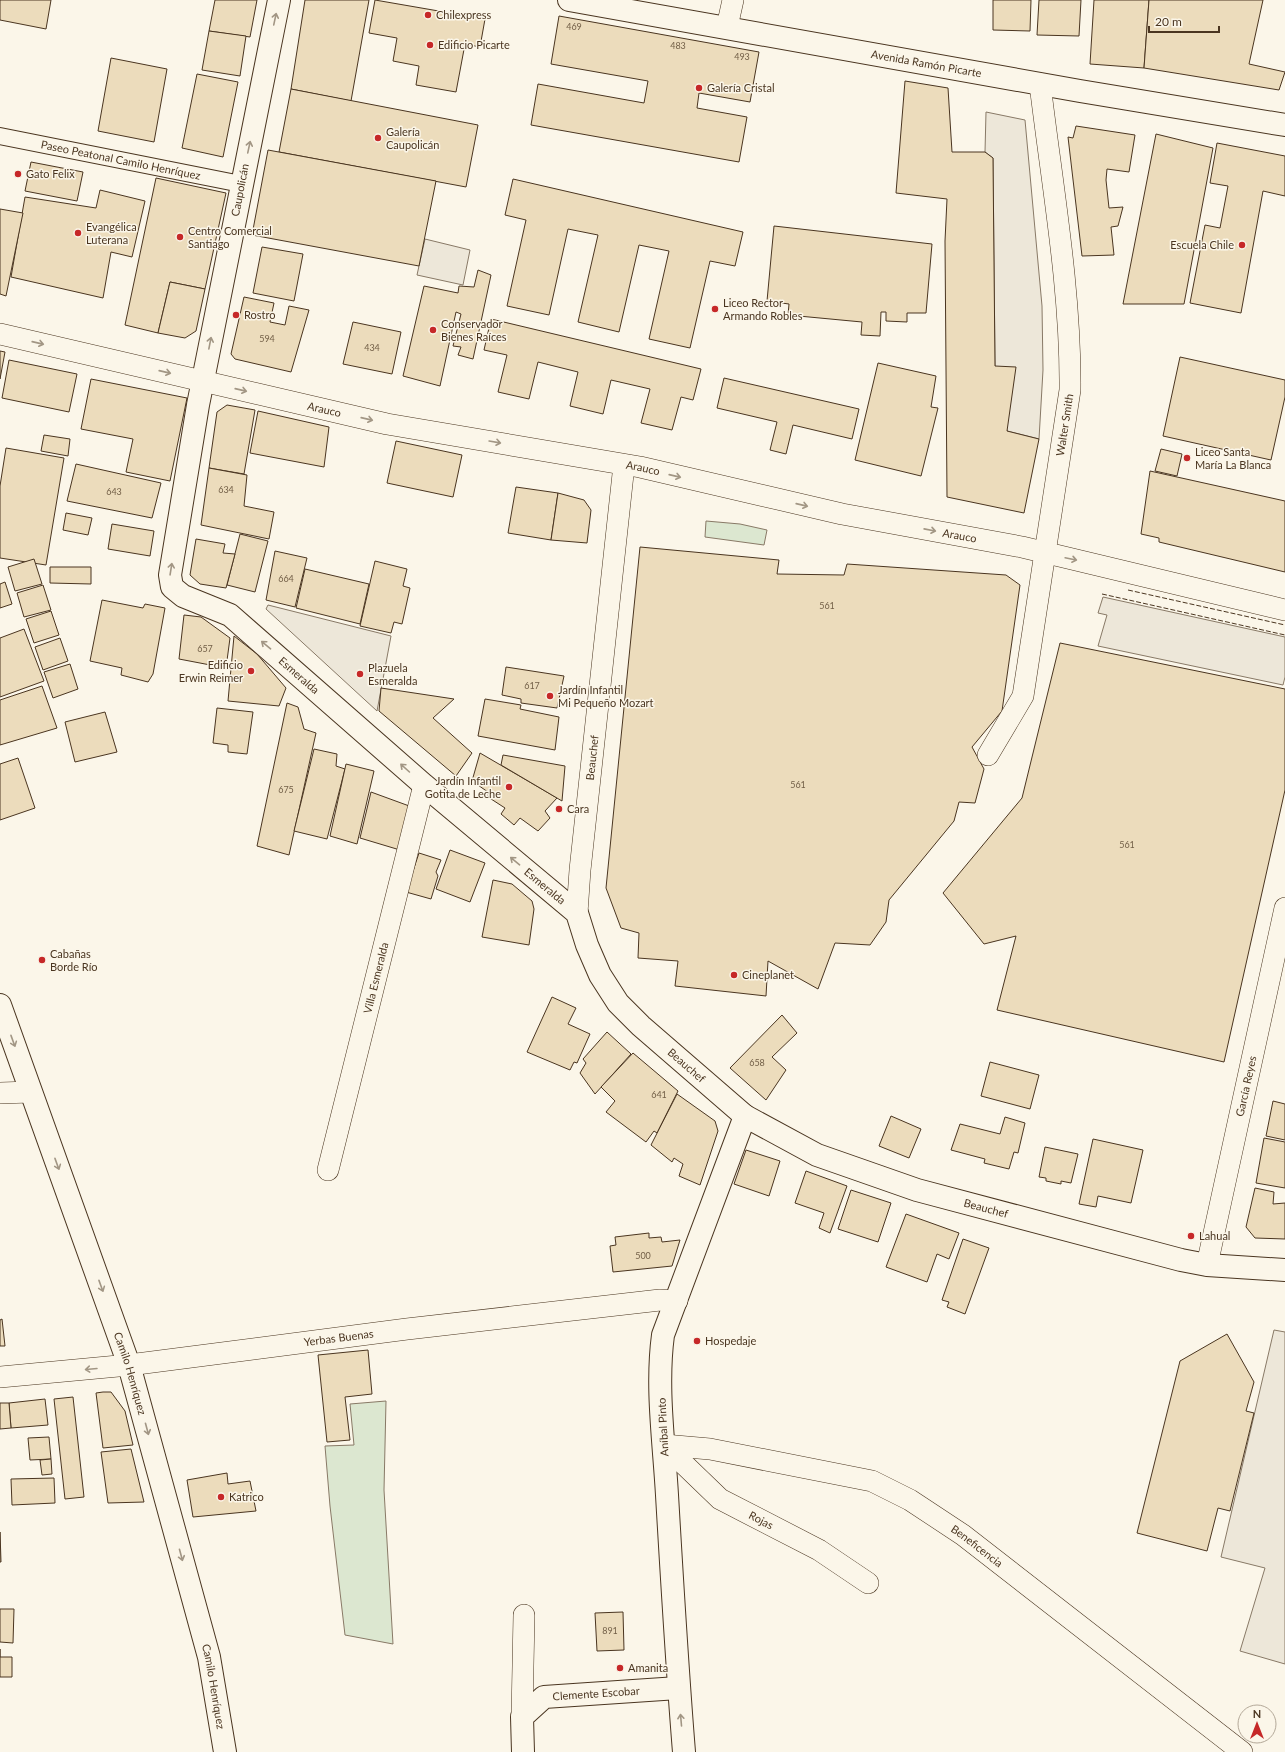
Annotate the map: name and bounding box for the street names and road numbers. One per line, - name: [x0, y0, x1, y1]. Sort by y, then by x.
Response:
- street label: Avenida Ramón Picarte: [870, 47, 983, 79]
- street label: Paseo Peatonal Camilo Henríquez: [40, 137, 202, 182]
- street label: Caupolicán: [228, 162, 251, 217]
- street label: Walter Smith: [1053, 393, 1075, 457]
- street label: Arauco: [306, 399, 343, 419]
- street label: Arauco: [625, 458, 661, 477]
- street label: Arauco: [942, 526, 978, 545]
- street label: Esmeralda: [276, 654, 322, 696]
- street label: Beauchef: [583, 734, 601, 781]
- street label: Esmeralda: [522, 865, 568, 907]
- street label: Villa Esmeralda: [360, 941, 391, 1015]
- street label: Beauchef: [665, 1045, 708, 1085]
- street label: García Reyes: [1233, 1054, 1259, 1118]
- street label: Beauchef: [963, 1196, 1010, 1220]
- street label: Yerbas Buenas: [303, 1326, 374, 1348]
- street label: Camilo Henríquez: [112, 1330, 149, 1416]
- street label: Aníbal Pinto: [654, 1397, 671, 1457]
- street label: Rojas: [747, 1508, 776, 1531]
- street label: Beneficencia: [949, 1522, 1006, 1569]
- street label: Camilo Henríquez: [200, 1642, 228, 1730]
- street label: Clemente Escobar: [552, 1684, 640, 1702]

